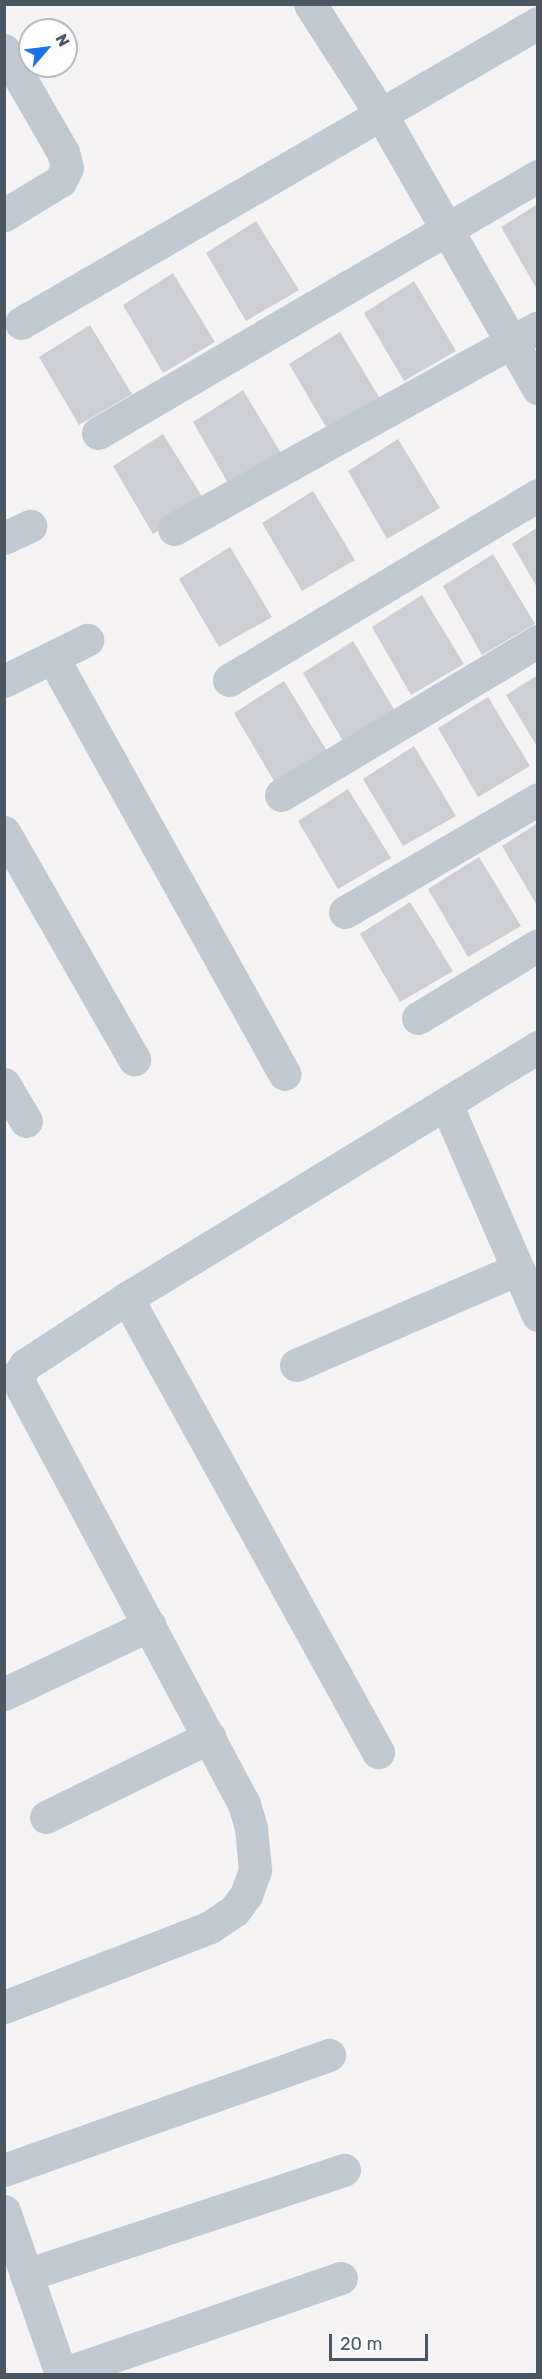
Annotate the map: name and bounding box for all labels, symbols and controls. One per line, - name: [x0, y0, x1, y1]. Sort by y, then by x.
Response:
- north arrow: [18, 18, 78, 78]
- text: N: [51, 31, 74, 50]
- scale bar: [332, 2322, 431, 2360]
- text: 20 m: [340, 2333, 382, 2355]

